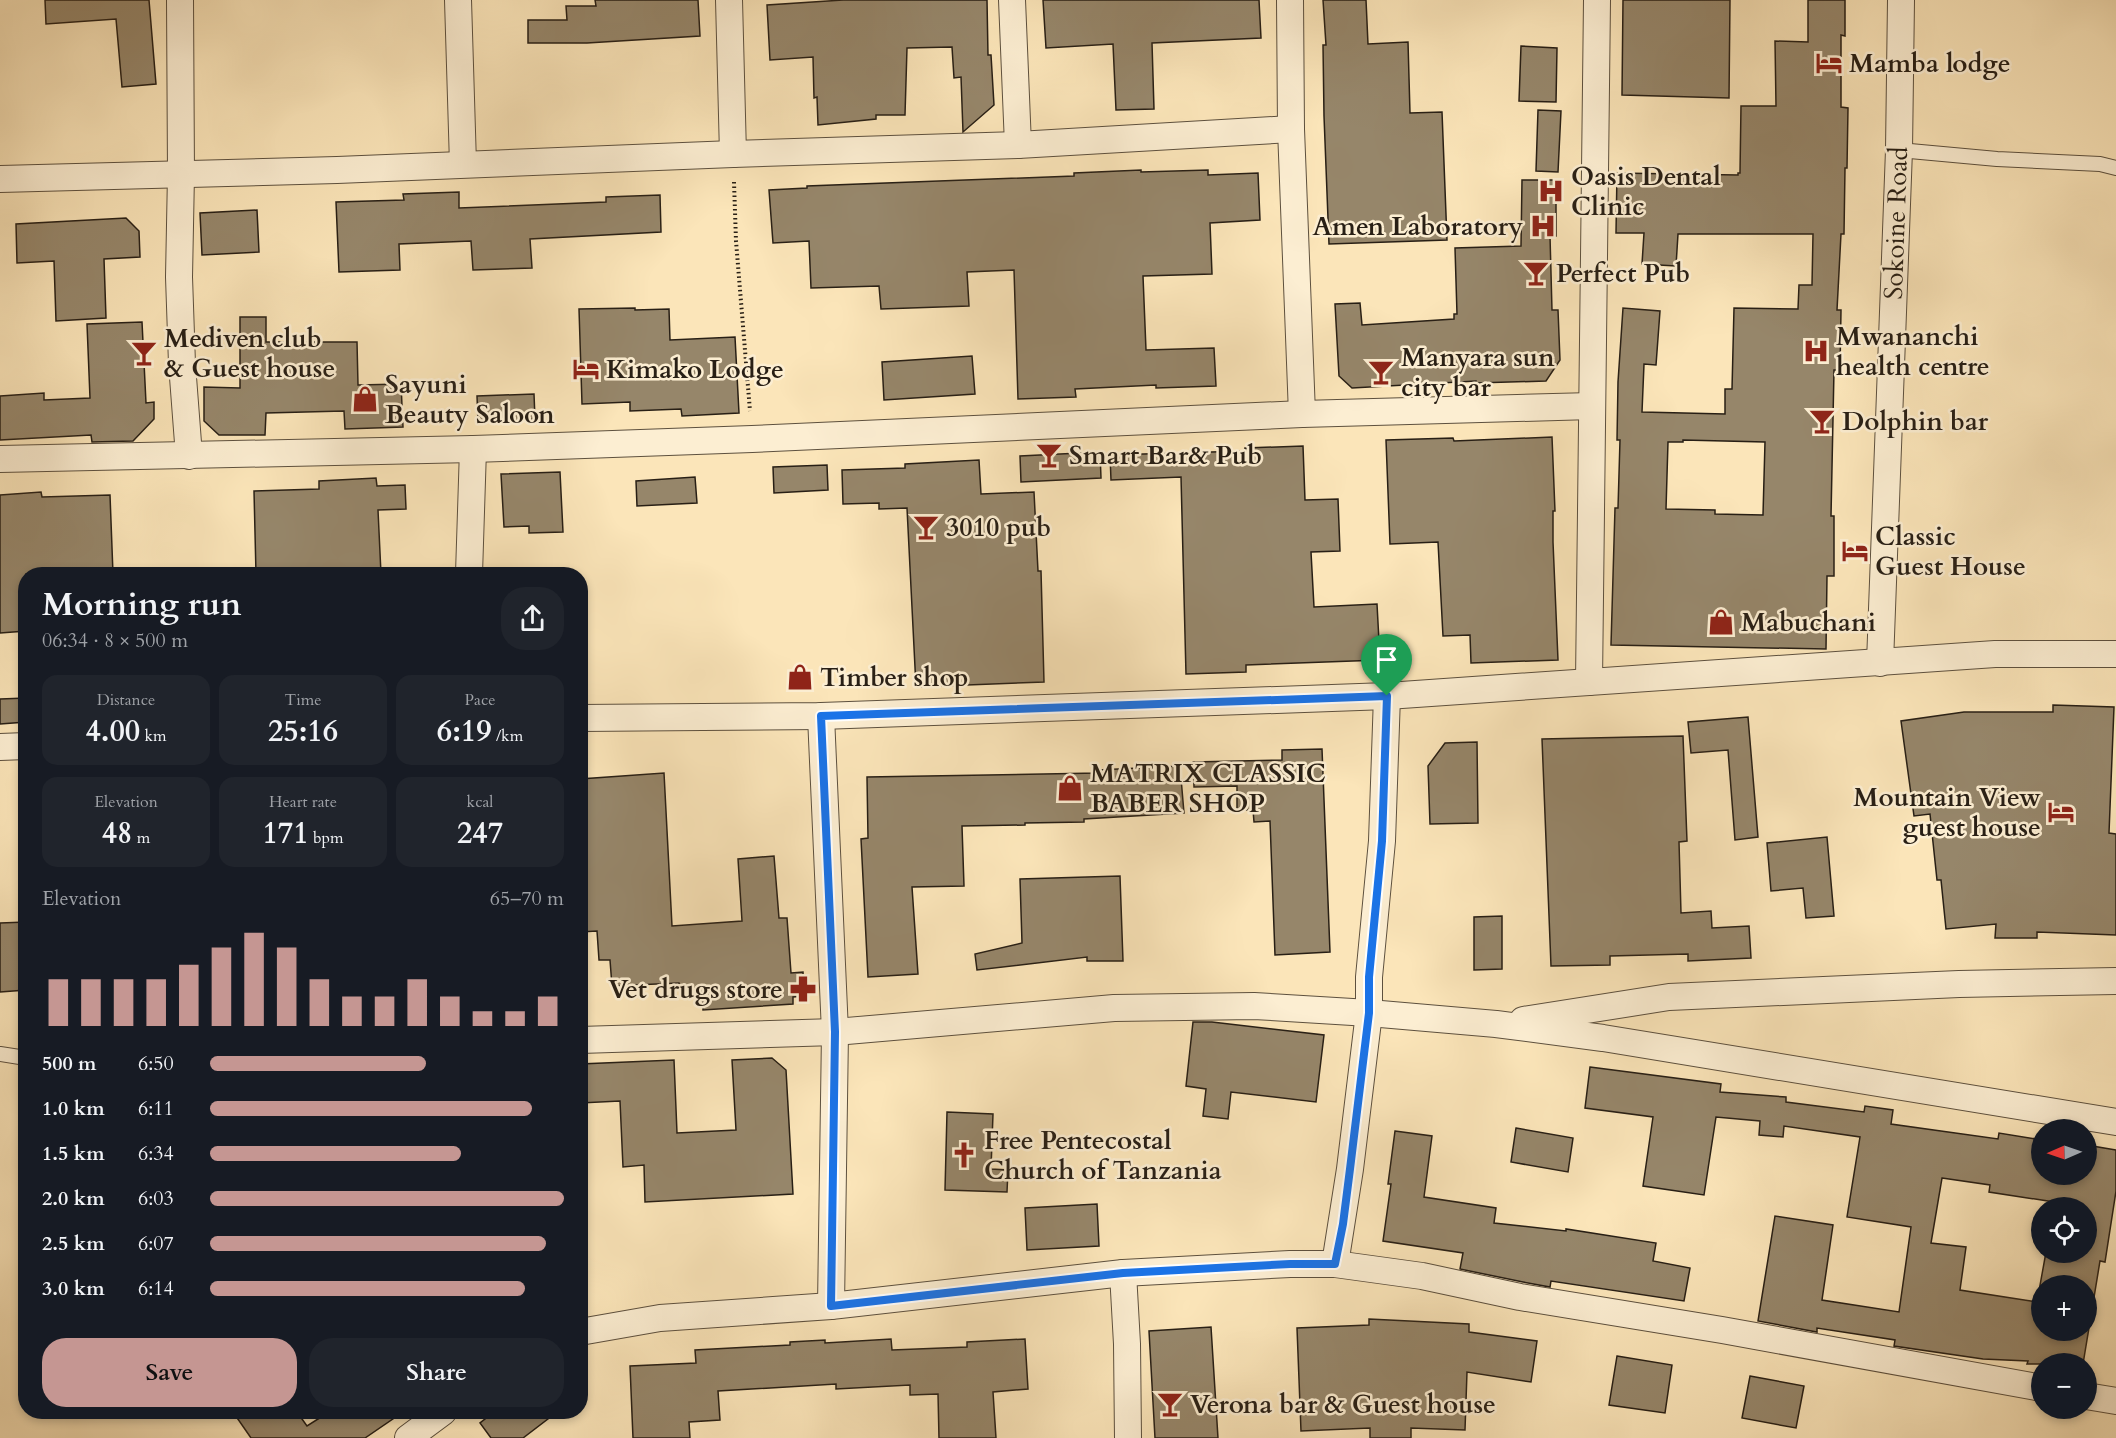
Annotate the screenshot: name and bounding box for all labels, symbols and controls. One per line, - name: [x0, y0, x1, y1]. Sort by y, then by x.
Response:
- place label: Mamba lodge: [1849, 46, 2011, 81]
- hotel icon: Mamba lodge: [1814, 48, 1844, 78]
- street label: Sokoine Road: [1876, 146, 1916, 300]
- place label: Oasis Dental Clinic: [1571, 159, 1721, 224]
- hospital icon: Oasis Dental Clinic: [1536, 176, 1566, 206]
- place label: Amen Laboratory: [1313, 209, 1523, 244]
- hospital icon: Amen Laboratory: [1528, 211, 1558, 241]
- place label: Perfect Pub: [1556, 256, 1690, 291]
- bar icon: Perfect Pub: [1521, 258, 1551, 288]
- place label: Mwananchi health centre: [1836, 319, 1990, 384]
- place label: Mediven club & Guest house: [164, 321, 335, 386]
- hospital icon: Mwananchi health centre: [1801, 336, 1831, 366]
- bar icon: Mediven club & Guest house: [129, 338, 159, 368]
- place label: Manyara sun city bar: [1401, 340, 1555, 405]
- place label: Kimako Lodge: [606, 352, 784, 387]
- hotel icon: Kimako Lodge: [571, 354, 601, 384]
- bar icon: Manyara sun city bar: [1366, 357, 1396, 387]
- place label: Sayuni Beauty Saloon: [385, 367, 555, 432]
- shop icon: Sayuni Beauty Saloon: [350, 384, 380, 414]
- place label: Dolphin bar: [1842, 404, 1989, 439]
- bar icon: Dolphin bar: [1807, 406, 1837, 436]
- place label: Smart Bar& Pub: [1069, 438, 1262, 473]
- bar icon: Smart Bar& Pub: [1034, 440, 1064, 470]
- place label: 3010 pub: [946, 510, 1051, 545]
- bar icon: 3010 pub: [911, 512, 941, 542]
- place label: Classic Guest House: [1875, 519, 2026, 584]
- hotel icon: Classic Guest House: [1840, 536, 1870, 566]
- text: Morning run: [42, 582, 242, 627]
- button: share: [501, 587, 564, 650]
- place label: Mabuchani: [1741, 605, 1876, 640]
- shop icon: Mabuchani: [1706, 607, 1736, 637]
- text: 06:34 · 8 × 500 m: [42, 627, 188, 654]
- pin: [1361, 634, 1412, 696]
- icon: arrive: [1370, 643, 1403, 676]
- place label: Timber shop: [820, 660, 969, 695]
- shop icon: Timber shop: [785, 662, 815, 692]
- text: Distance: [97, 689, 155, 711]
- text: Time: [284, 689, 322, 711]
- text: Pace: [465, 689, 495, 711]
- text: 4.00: [85, 711, 140, 752]
- text: 25:16: [268, 711, 338, 752]
- text: 6:19: [437, 711, 492, 752]
- text: km: [140, 725, 167, 747]
- text: /km: [492, 725, 523, 747]
- place label: MATRIX CLASSIC BABER SHOP: [1090, 756, 1326, 821]
- shop icon: MATRIX CLASSIC BABER SHOP: [1055, 773, 1085, 803]
- place label: Mountain View guest house: [1853, 780, 2041, 845]
- text: Elevation: [94, 791, 158, 813]
- text: Heart rate: [269, 791, 337, 813]
- text: kcal: [467, 791, 493, 813]
- hotel icon: Mountain View guest house: [2046, 797, 2076, 827]
- text: 48: [102, 813, 132, 854]
- text: 171: [262, 813, 309, 854]
- text: 247: [457, 813, 503, 854]
- text: m: [132, 827, 150, 849]
- text: bpm: [309, 827, 344, 849]
- text: Elevation: [42, 885, 121, 912]
- text: 65–70 m: [490, 885, 564, 912]
- place label: Vet drugs store: [608, 972, 783, 1007]
- pharmacy icon: Vet drugs store: [788, 974, 818, 1004]
- text: 500 m: [42, 1050, 97, 1077]
- text: 6:50: [138, 1050, 174, 1077]
- text: 1.0 km: [42, 1095, 105, 1122]
- text: 6:11: [138, 1095, 174, 1122]
- north arrow: [2031, 1119, 2097, 1185]
- map controls: [2031, 1119, 2097, 1419]
- place label: Free Pentecostal Church of Tanzania: [984, 1123, 1222, 1188]
- text: 1.5 km: [42, 1140, 105, 1167]
- text: 6:34: [138, 1140, 174, 1167]
- church icon: Free Pentecostal Church of Tanzania: [949, 1140, 979, 1170]
- text: 2.0 km: [42, 1185, 105, 1212]
- text: 6:03: [138, 1185, 174, 1212]
- button: locate: [2031, 1197, 2097, 1263]
- text: 2.5 km: [42, 1230, 105, 1257]
- text: 6:07: [138, 1230, 174, 1257]
- text: 3.0 km: [42, 1275, 105, 1302]
- text: 6:14: [138, 1275, 174, 1302]
- button: +: [2031, 1275, 2097, 1341]
- button: Save: [42, 1338, 297, 1407]
- button: Share: [309, 1338, 564, 1407]
- button: −: [2031, 1353, 2097, 1419]
- place label: Verona bar & Guest house: [1190, 1387, 1496, 1422]
- bar icon: Verona bar & Guest house: [1155, 1389, 1185, 1419]

